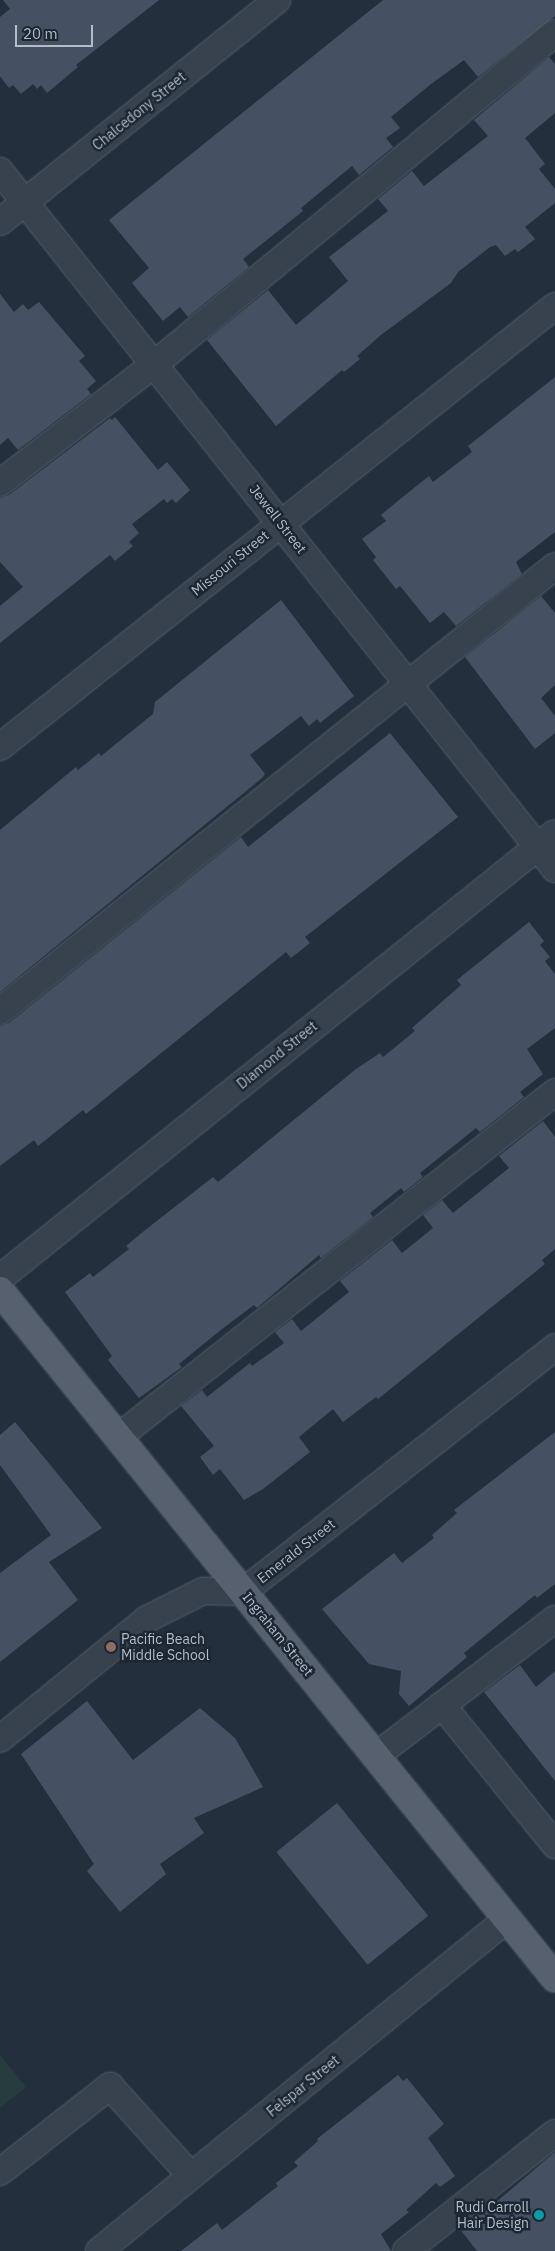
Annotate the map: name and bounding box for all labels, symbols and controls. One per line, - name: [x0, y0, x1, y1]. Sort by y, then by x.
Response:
- scale bar: [18, 15, 95, 47]
- text: 20 m: [23, 24, 58, 43]
- street label: Chalcedony Street: [89, 68, 189, 154]
- street label: Jewell Street: [246, 481, 310, 557]
- street label: Missouri Street: [188, 527, 272, 599]
- street label: Diamond Street: [234, 1018, 320, 1092]
- street label: Emerald Street: [254, 1515, 338, 1587]
- street label: Ingraham Street: [239, 1589, 317, 1679]
- place label: Pacific Beach Middle School: [121, 1631, 210, 1664]
- marker: Pacific Beach Middle School: [105, 1641, 117, 1653]
- street label: Felspar Street: [263, 2052, 343, 2120]
- place label: Rudi Carroll Hair Design: [455, 2199, 529, 2232]
- marker: Rudi Carroll Hair Design: [533, 2209, 545, 2221]

